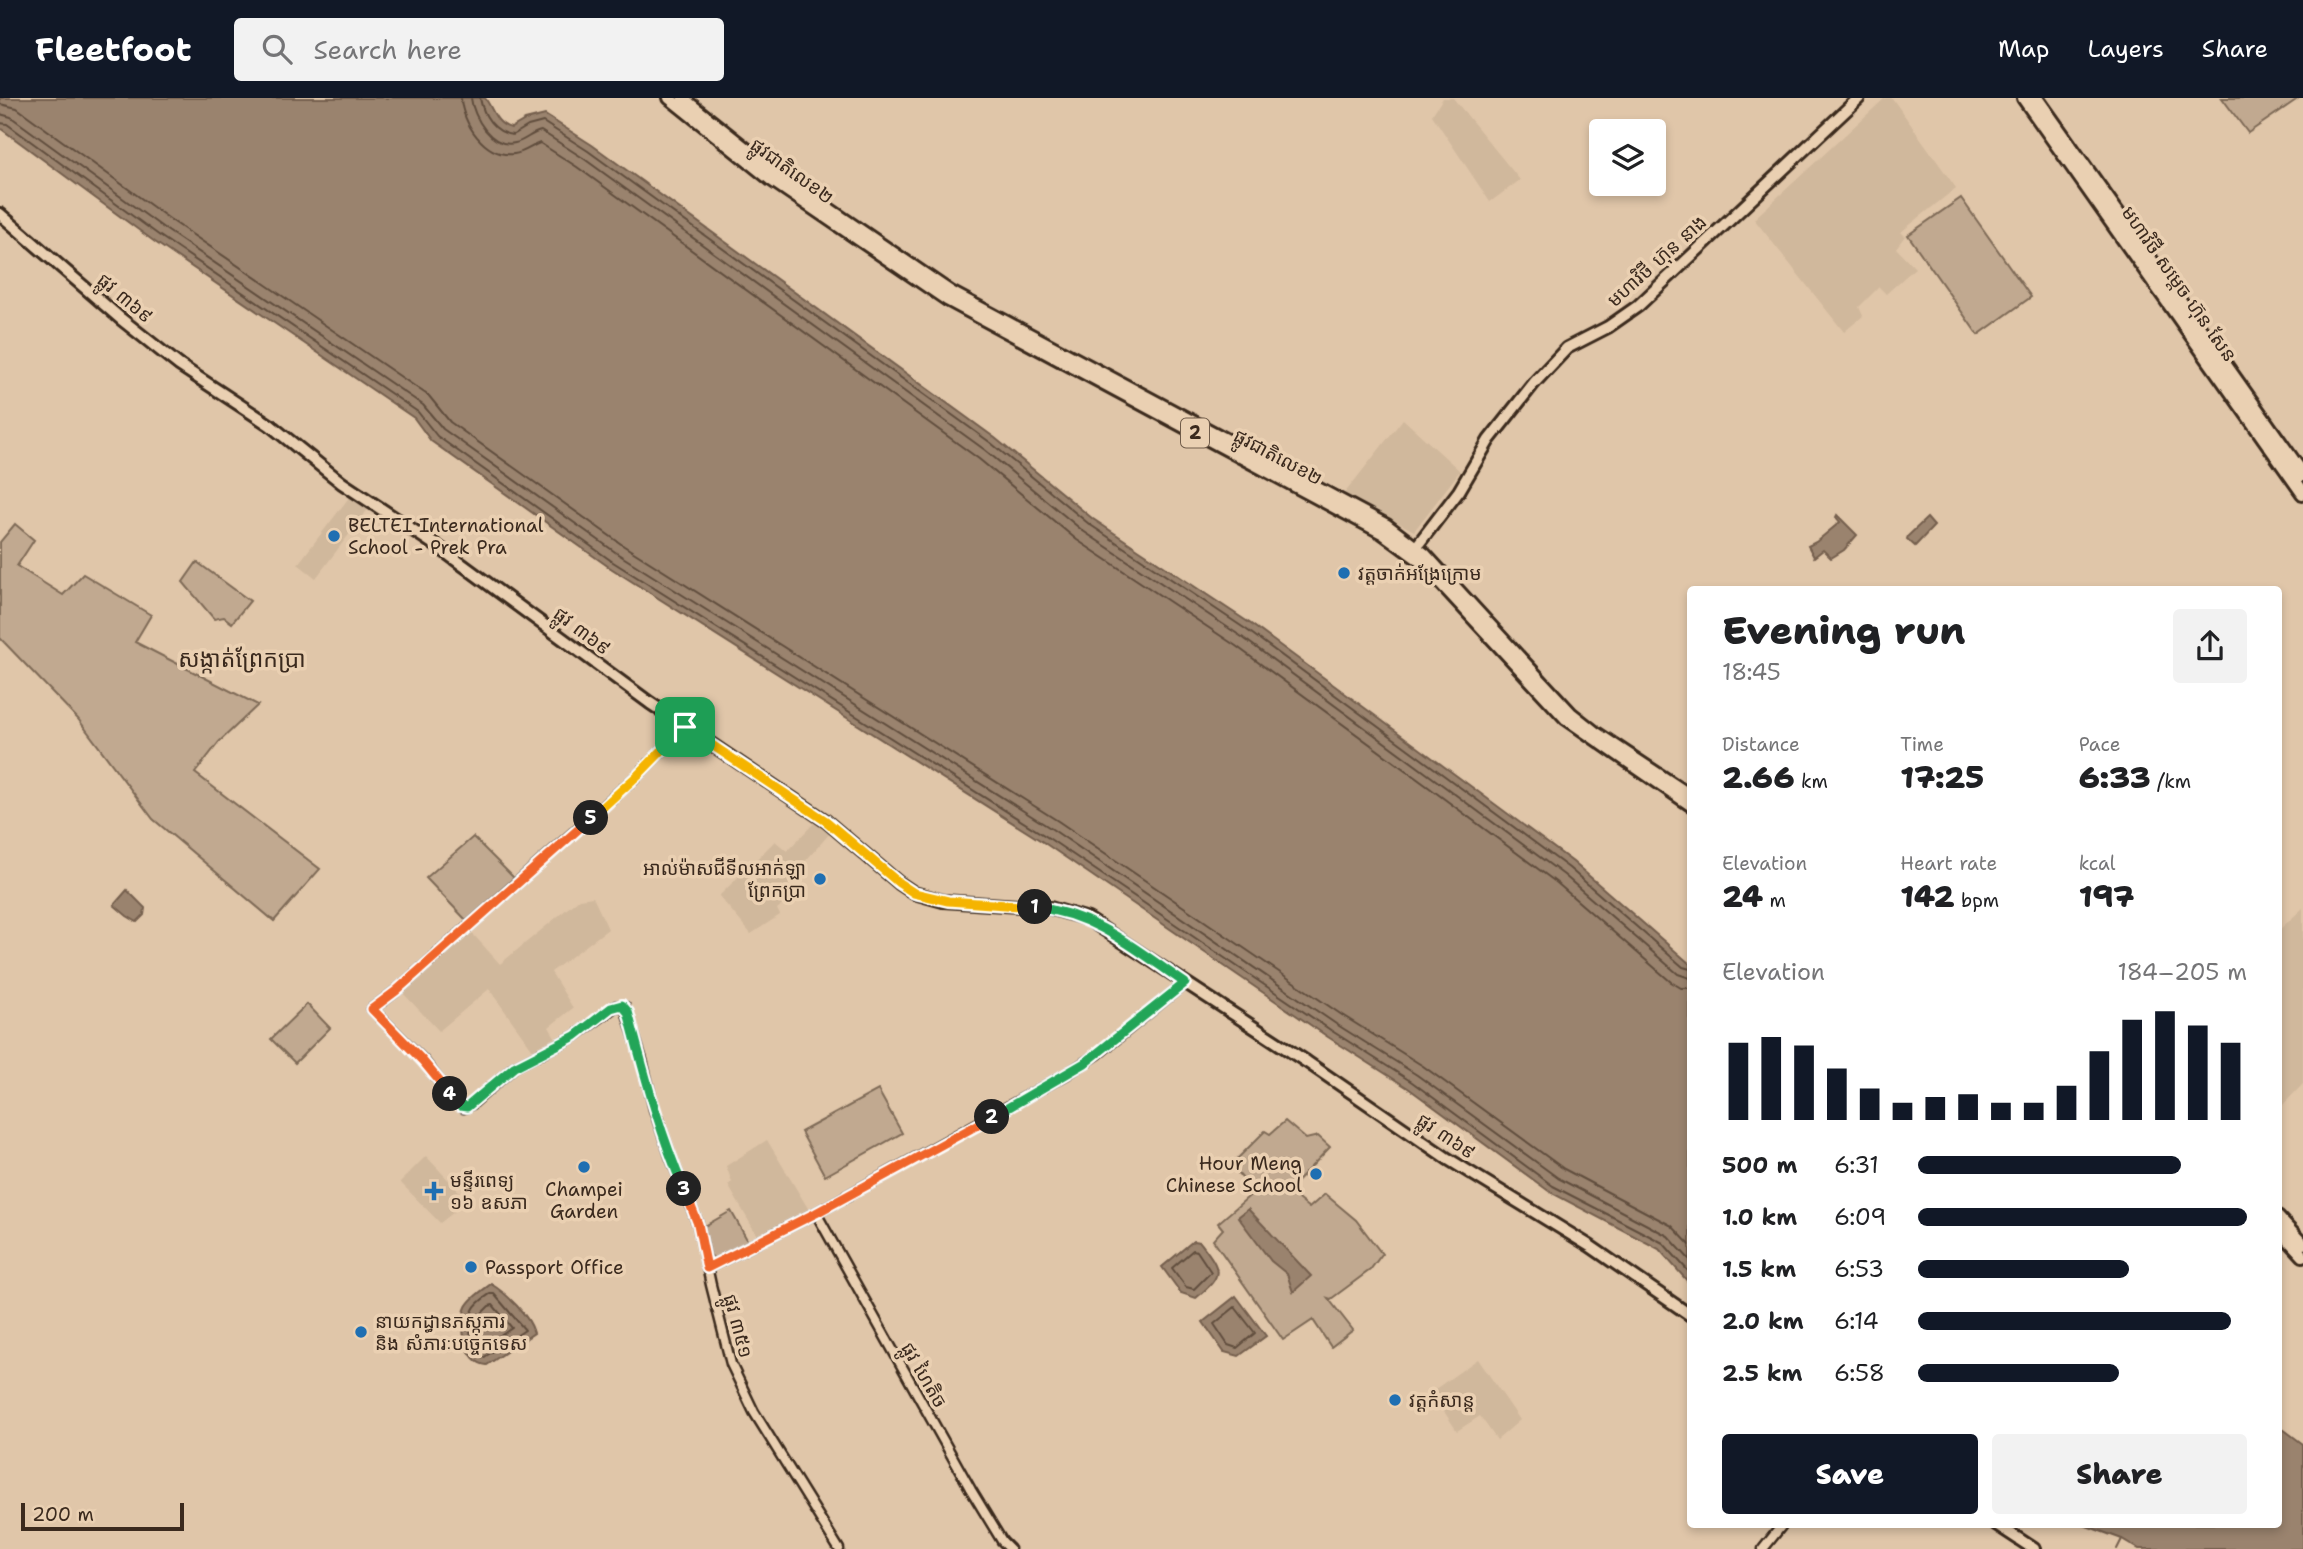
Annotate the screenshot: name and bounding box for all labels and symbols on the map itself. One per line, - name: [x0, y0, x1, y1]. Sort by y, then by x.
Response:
- street label: ផ្លូវជាតិលេខ២: [743, 132, 839, 213]
- street label: មហាវិថី សម្តេច ហ៊ុន សែន: [2115, 201, 2242, 367]
- street label: មហាវិថី ហ៊ុន នាង: [1602, 210, 1712, 313]
- street label: ផ្លូវ ៣៦៩: [89, 267, 158, 332]
- road number: 2: [1181, 418, 1209, 447]
- street label: ផ្លូវជាតិលេខ២: [1227, 423, 1327, 495]
- place label: BELTEI International School - Prek Pra: [348, 513, 544, 560]
- marker: BELTEI International School - Prek Pra: [326, 528, 342, 544]
- place label: វត្តចាក់អង្រែក្រោម: [1358, 561, 1481, 586]
- marker: វត្តចាក់អង្រែក្រោម: [1336, 565, 1352, 581]
- street label: ផ្លូវ ៣៦៩: [546, 601, 616, 664]
- district label: សង្កាត់ព្រែកប្រា: [178, 644, 306, 674]
- pin: [655, 697, 715, 757]
- pin: 5: [574, 800, 608, 836]
- place label: អាល់ម៉ាសជីទីលអាក់ឡា ព្រែកប្រា: [643, 856, 806, 903]
- marker: អាល់ម៉ាសជីទីលអាក់ឡា ព្រែកប្រា: [812, 871, 828, 887]
- pin: 1: [1018, 890, 1052, 924]
- pin: 4: [433, 1076, 468, 1112]
- pin: 2: [974, 1100, 1010, 1134]
- street label: ផ្លូវ ៣៦៩: [1409, 1107, 1480, 1168]
- place label: Hour Meng Chinese School: [1166, 1151, 1302, 1198]
- marker: Champei Garden: [576, 1159, 592, 1175]
- marker: Hour Meng Chinese School: [1308, 1166, 1324, 1182]
- place label: មន្ទីរពេទ្យ ១៦ ឧសភា: [450, 1168, 528, 1215]
- pin: 3: [666, 1172, 702, 1206]
- place label: Champei Garden: [545, 1177, 623, 1224]
- marker: មន្ទីរពេទ្យ ១៦ ឧសភា: [424, 1181, 444, 1201]
- place label: Passport Office: [485, 1255, 624, 1280]
- marker: Passport Office: [463, 1259, 479, 1275]
- street label: ផ្លូវ ៣៥១: [713, 1291, 759, 1362]
- place label: នាយកដ្ធានភស្កុភារ និង សំភារៈបច្ចេកទេស: [375, 1309, 527, 1356]
- marker: នាយកដ្ធានភស្កុភារ និង សំភារៈបច្ចេកទេស: [353, 1324, 369, 1340]
- street label: ផ្លូវ ហៃតិច: [891, 1338, 953, 1415]
- place label: វត្តកំសាន្ត: [1409, 1388, 1475, 1413]
- marker: វត្តកំសាន្ត: [1387, 1392, 1403, 1408]
- scale bar: [21, 1500, 184, 1532]

